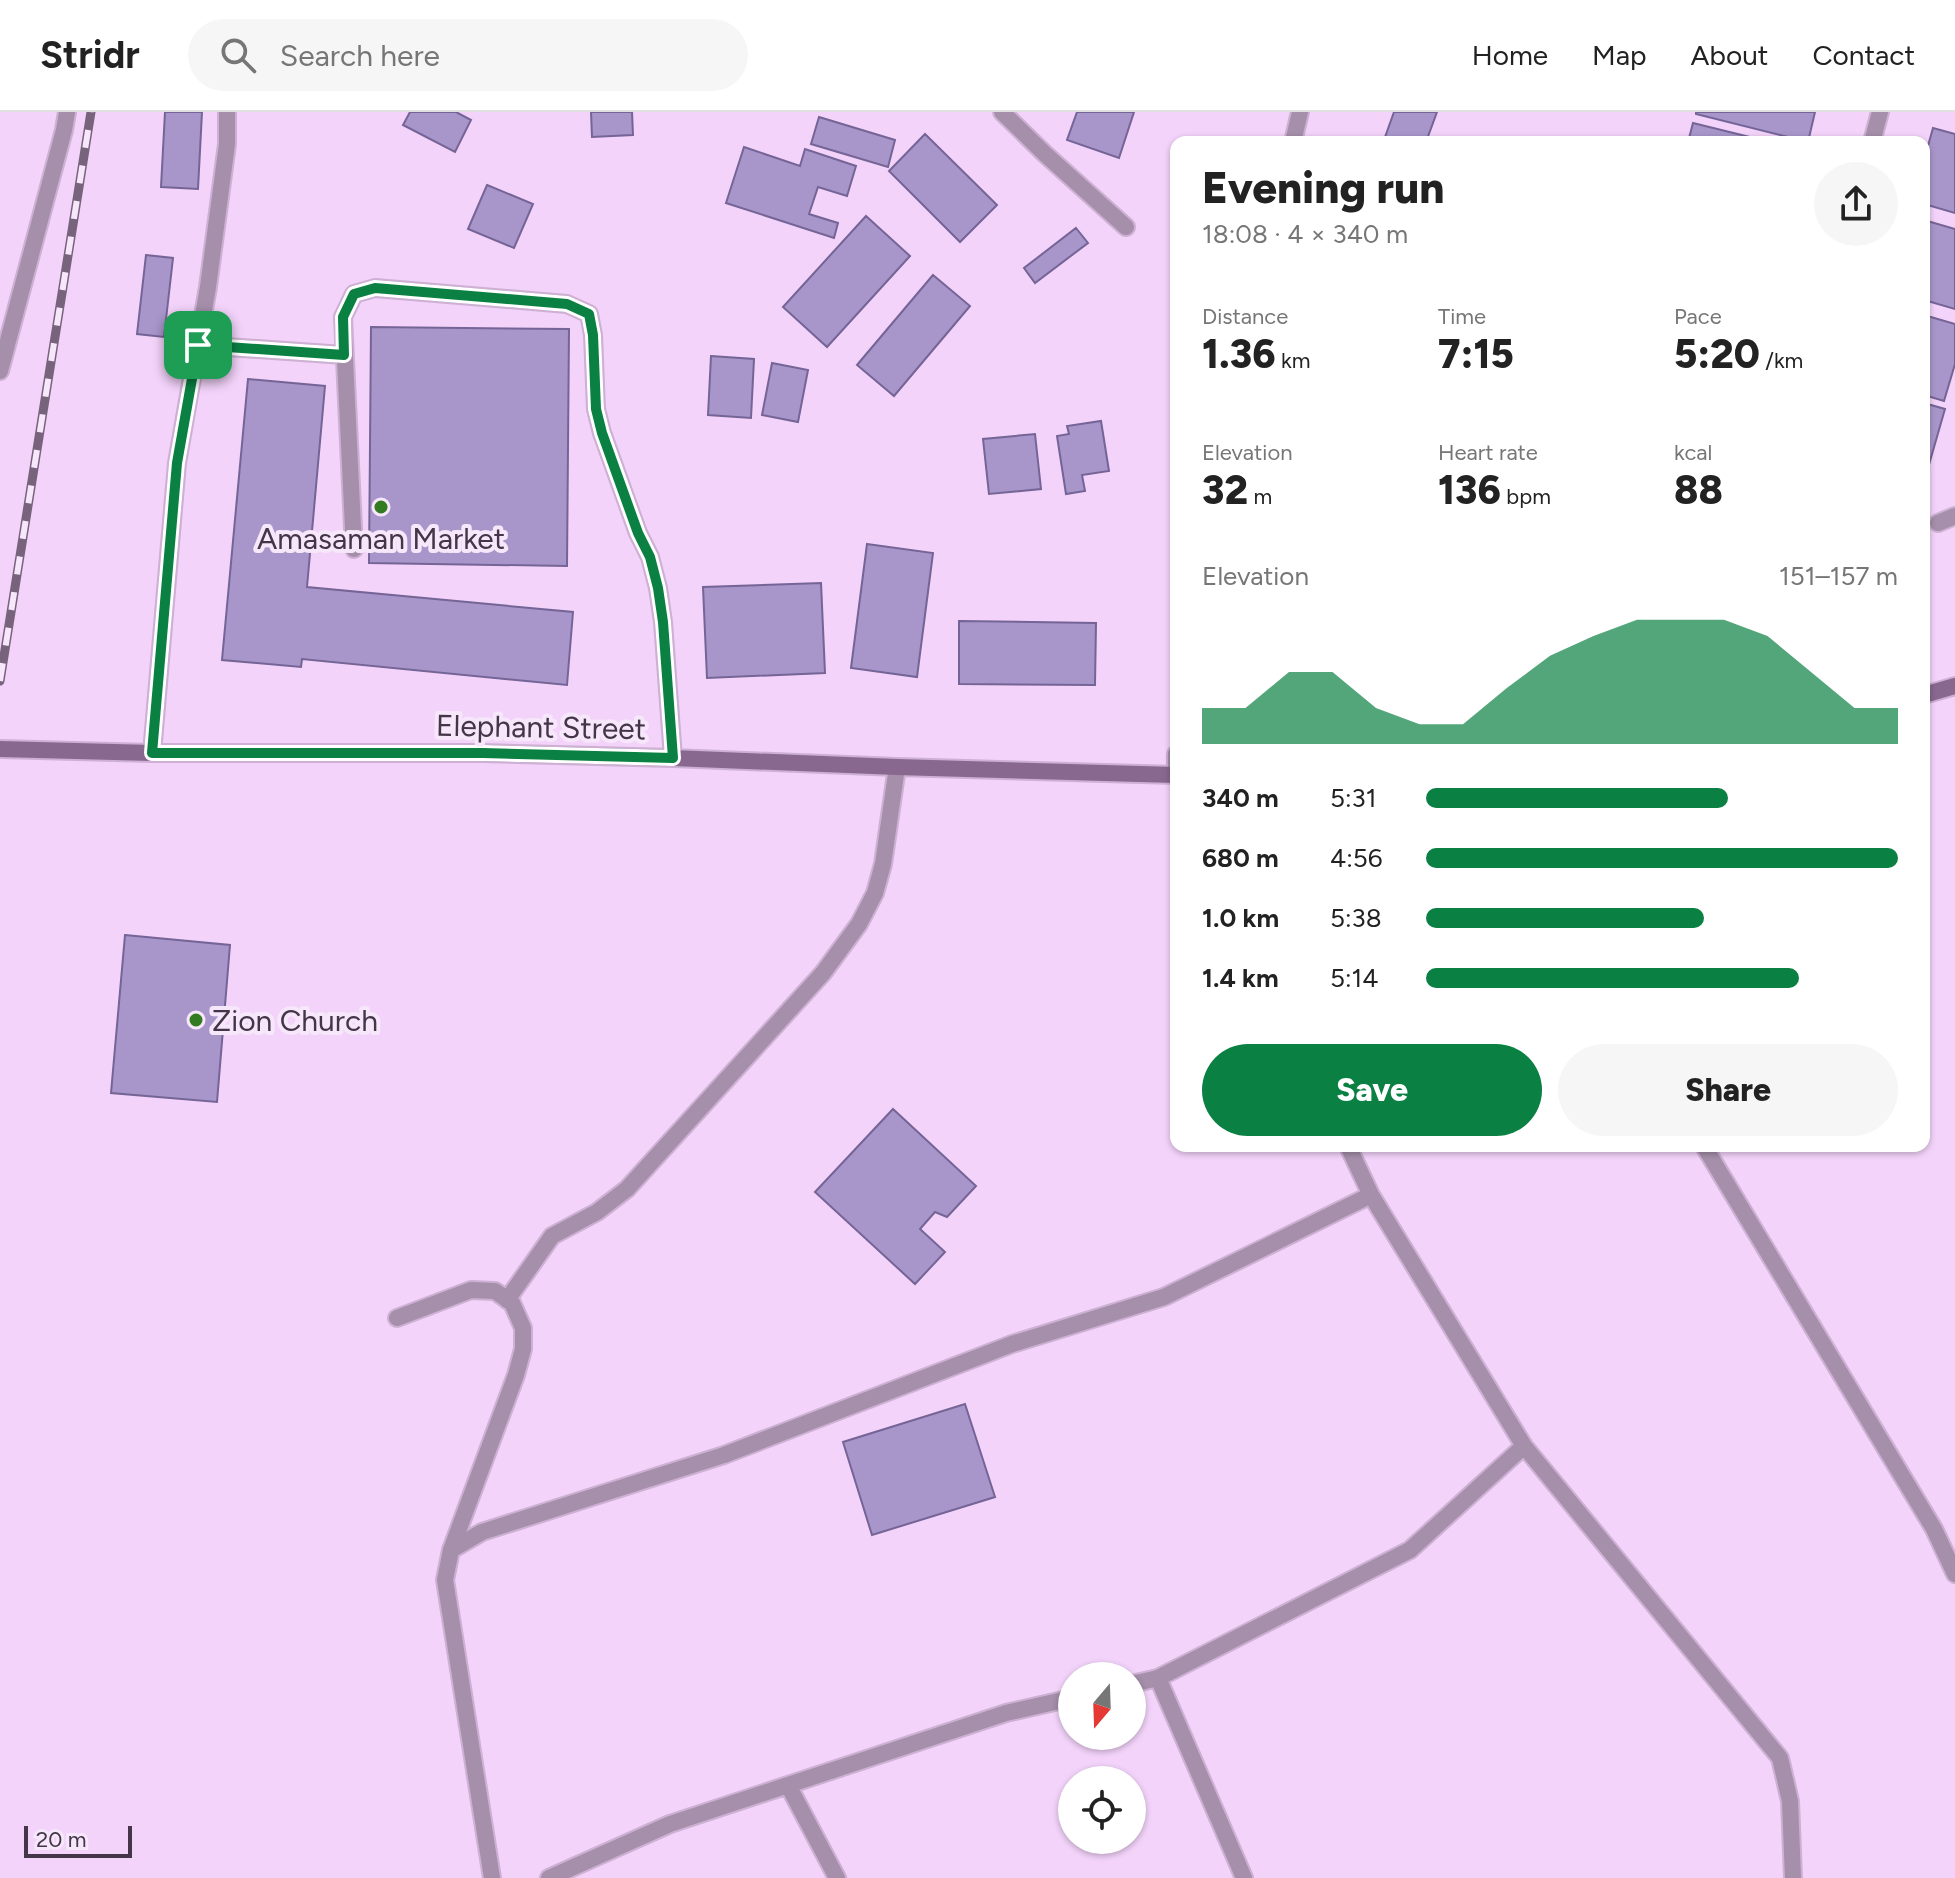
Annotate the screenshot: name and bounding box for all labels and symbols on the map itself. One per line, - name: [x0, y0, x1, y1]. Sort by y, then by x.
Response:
- pin: [164, 311, 232, 379]
- marker: Amasaman Market: [372, 498, 390, 516]
- place label: Amasaman Market: [257, 520, 505, 557]
- street label: Elephant Street: [436, 707, 646, 747]
- place label: Zion Church: [212, 1002, 378, 1039]
- marker: Zion Church: [187, 1011, 205, 1029]
- north arrow: [1058, 1662, 1146, 1750]
- scale bar: [24, 1822, 132, 1858]

